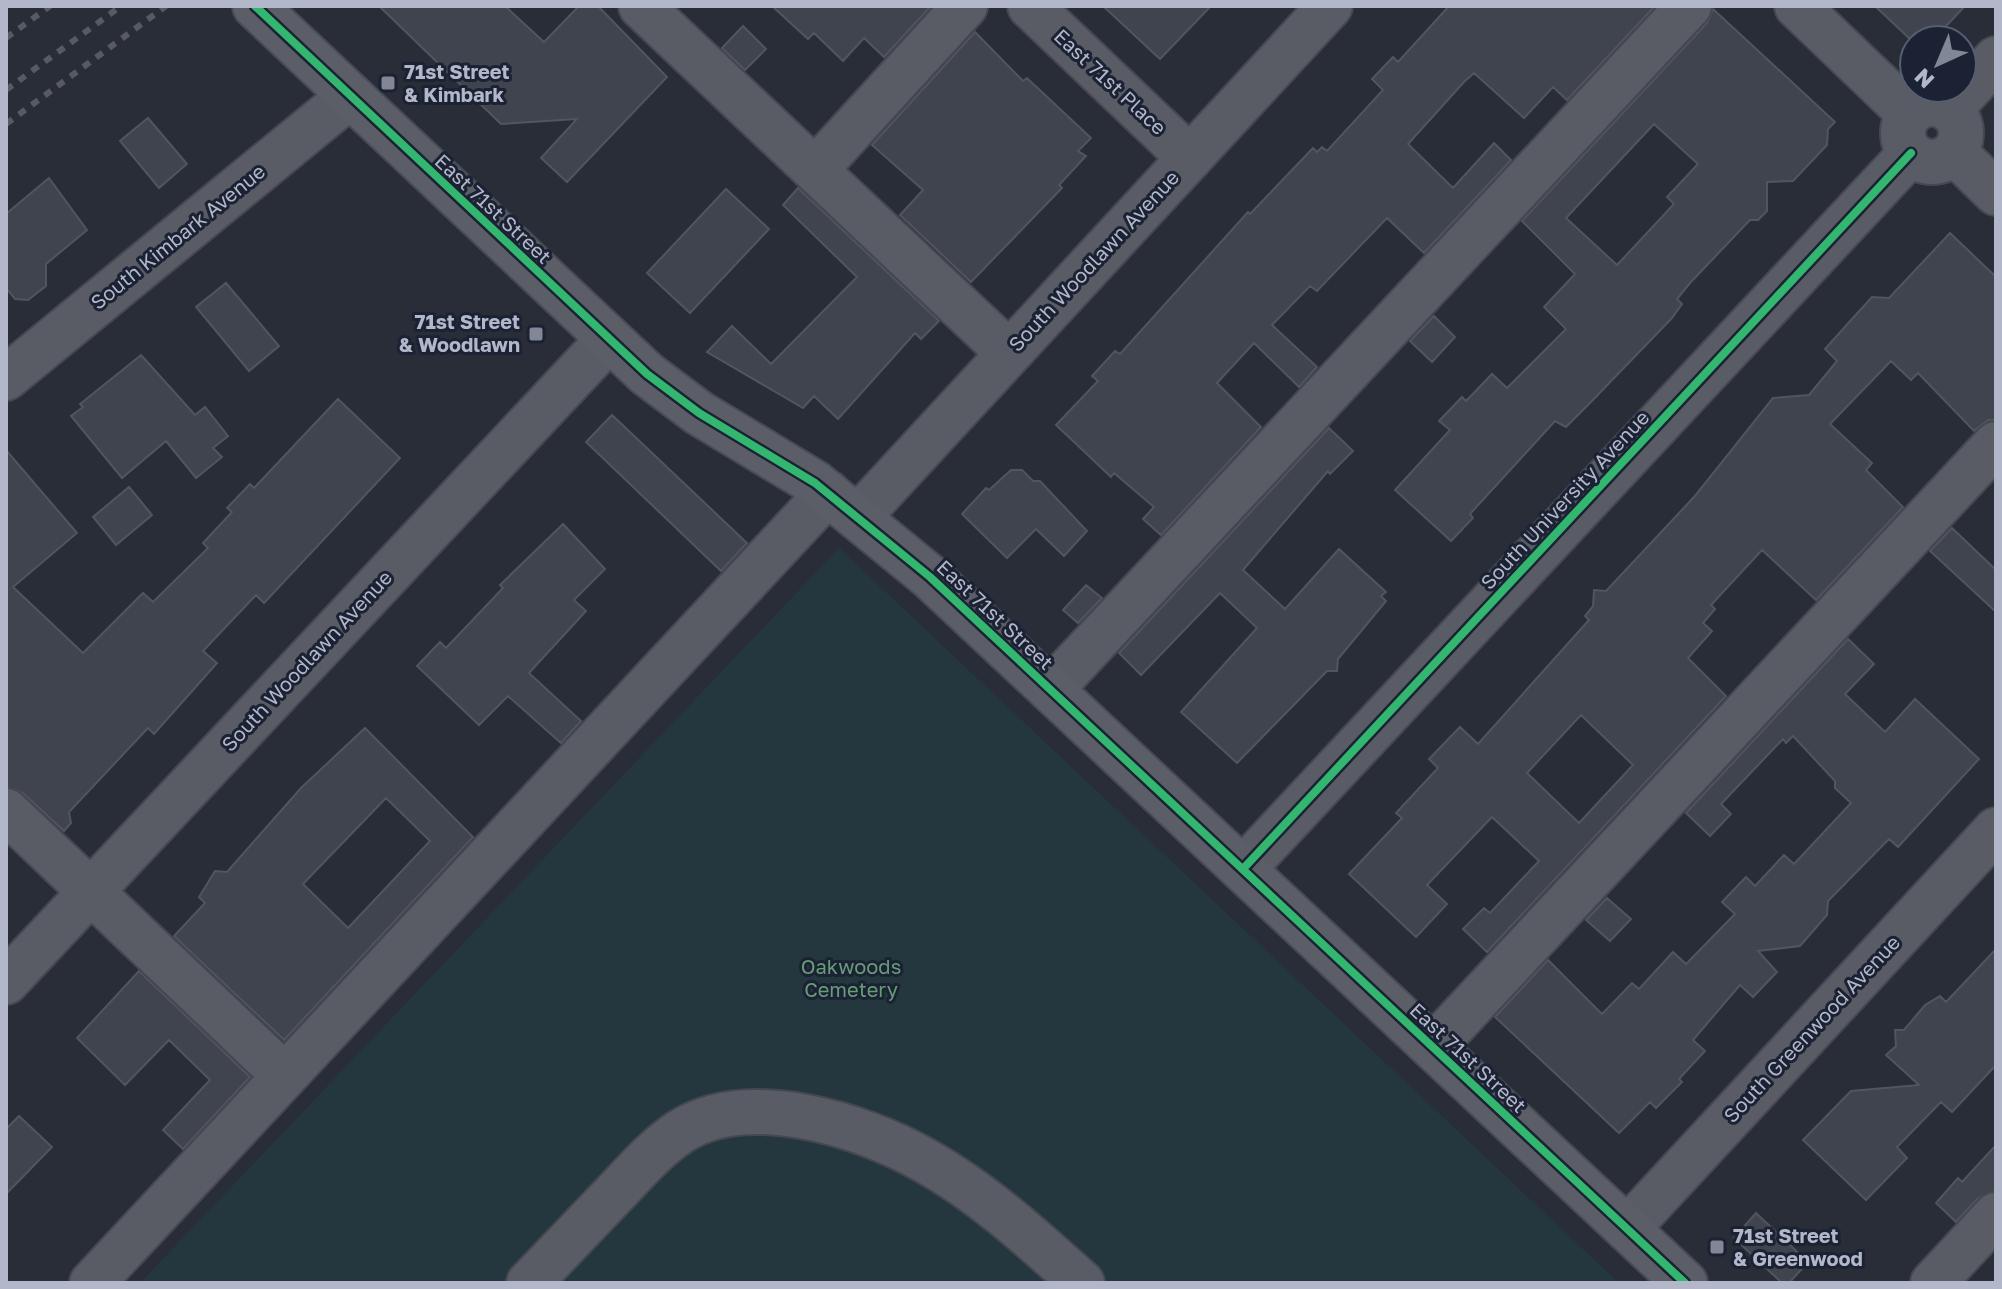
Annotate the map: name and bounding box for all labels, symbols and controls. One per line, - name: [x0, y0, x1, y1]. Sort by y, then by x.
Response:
- street label: East 71st Place: [1050, 23, 1172, 139]
- north arrow: [1898, 24, 1978, 104]
- place label: 71st Street & Kimbark: [404, 59, 510, 106]
- text: N: [1908, 63, 1939, 94]
- marker: 71st Street & Kimbark: [379, 74, 397, 92]
- street label: East 71st Street: [431, 148, 557, 268]
- street label: South Kimbark Avenue: [85, 158, 269, 314]
- street label: South Woodlawn Avenue: [1003, 165, 1183, 356]
- place label: 71st Street & Woodlawn: [399, 309, 520, 356]
- marker: 71st Street & Woodlawn: [527, 325, 545, 343]
- street label: South University Avenue: [1475, 405, 1653, 594]
- street label: East 71st Street: [933, 554, 1059, 674]
- street label: South Woodlawn Avenue: [216, 565, 396, 756]
- street label: South Greenwood Avenue: [1718, 930, 1904, 1127]
- park label: Oakwoods Cemetery: [801, 954, 901, 1001]
- street label: East 71st Street: [1406, 997, 1532, 1117]
- place label: 71st Street & Greenwood: [1733, 1223, 1863, 1270]
- marker: 71st Street & Greenwood: [1708, 1238, 1726, 1256]

